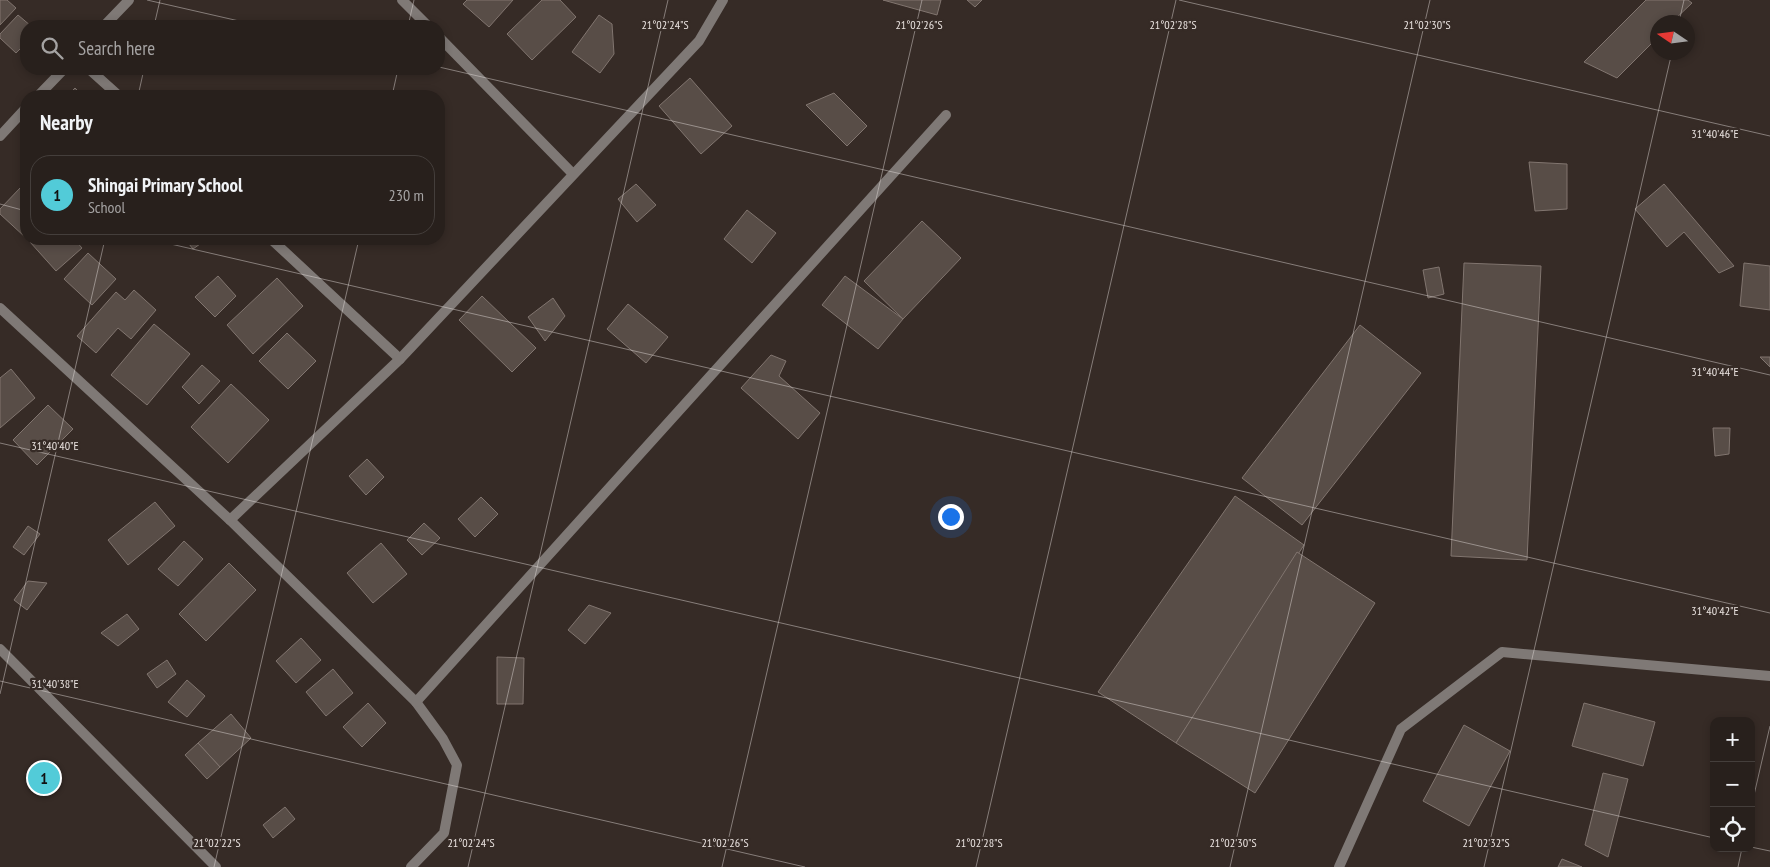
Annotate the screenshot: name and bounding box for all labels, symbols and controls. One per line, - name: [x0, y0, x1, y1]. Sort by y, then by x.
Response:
- north arrow: [1650, 15, 1695, 60]
- text: 21°02'24"S: [641, 17, 689, 32]
- text: 21°02'26"S: [895, 17, 943, 32]
- text: 21°02'28"S: [1149, 17, 1197, 32]
- text: 21°02'30"S: [1403, 17, 1451, 32]
- search box: [20, 20, 445, 75]
- icon: search: [38, 34, 66, 62]
- text: Search here: [78, 36, 155, 60]
- text: Nearby: [40, 109, 93, 136]
- text: 31°40'46"E: [1691, 126, 1739, 141]
- text: Shingai Primary School: [88, 173, 243, 197]
- text: 1: [53, 185, 61, 205]
- text: 230 m: [389, 185, 424, 205]
- text: School: [88, 197, 125, 217]
- text: 31°40'44"E: [1691, 364, 1739, 379]
- text: 31°40'40"E: [31, 438, 79, 453]
- your location: [938, 504, 964, 530]
- text: 31°40'42"E: [1691, 603, 1739, 618]
- text: 31°40'38"E: [31, 676, 79, 691]
- map controls: [1710, 717, 1755, 852]
- button: +: [1710, 717, 1755, 762]
- pin: 1: [28, 759, 60, 797]
- button: −: [1710, 762, 1755, 807]
- button: locate: [1710, 807, 1755, 852]
- text: 21°02'22"S: [193, 835, 241, 850]
- text: 21°02'24"S: [447, 835, 495, 850]
- text: 21°02'26"S: [701, 835, 749, 850]
- text: 21°02'28"S: [955, 835, 1003, 850]
- text: 21°02'30"S: [1209, 835, 1257, 850]
- text: 21°02'32"S: [1462, 835, 1510, 850]

